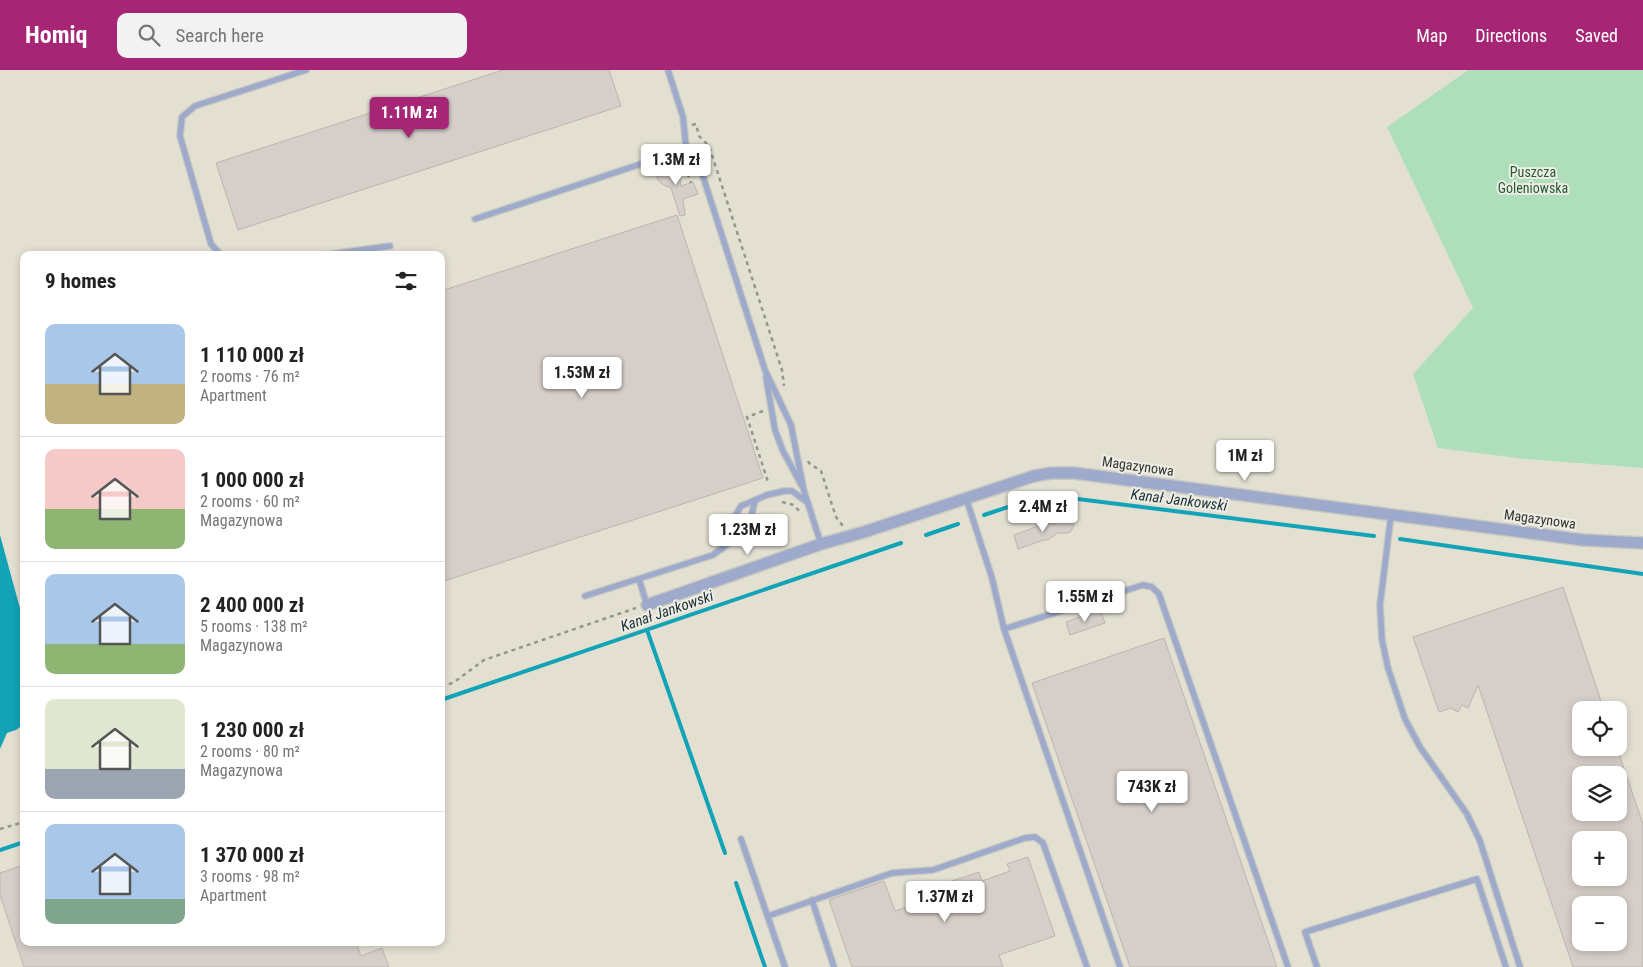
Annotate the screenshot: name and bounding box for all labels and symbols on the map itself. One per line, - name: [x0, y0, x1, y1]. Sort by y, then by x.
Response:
- pin: 1.11M zł: [357, 97, 461, 139]
- pin: 1.3M zł: [630, 144, 722, 186]
- park label: Puszcza Goleniowska: [1498, 164, 1568, 196]
- pin: 1.53M zł: [530, 356, 634, 399]
- pin: 1M zł: [1210, 440, 1280, 482]
- street label: Magazynowa: [1101, 453, 1175, 479]
- water label: Kanał Jankowski: [1130, 485, 1229, 515]
- pin: 2.4M zł: [997, 490, 1089, 533]
- street label: Magazynowa: [1503, 506, 1577, 532]
- pin: 1.23M zł: [696, 514, 800, 556]
- pin: 1.55M zł: [1033, 580, 1137, 623]
- water label: Kanał Jankowski: [618, 587, 716, 635]
- pin: 743K zł: [1106, 770, 1198, 813]
- pin: 1.37M zł: [893, 880, 997, 923]

